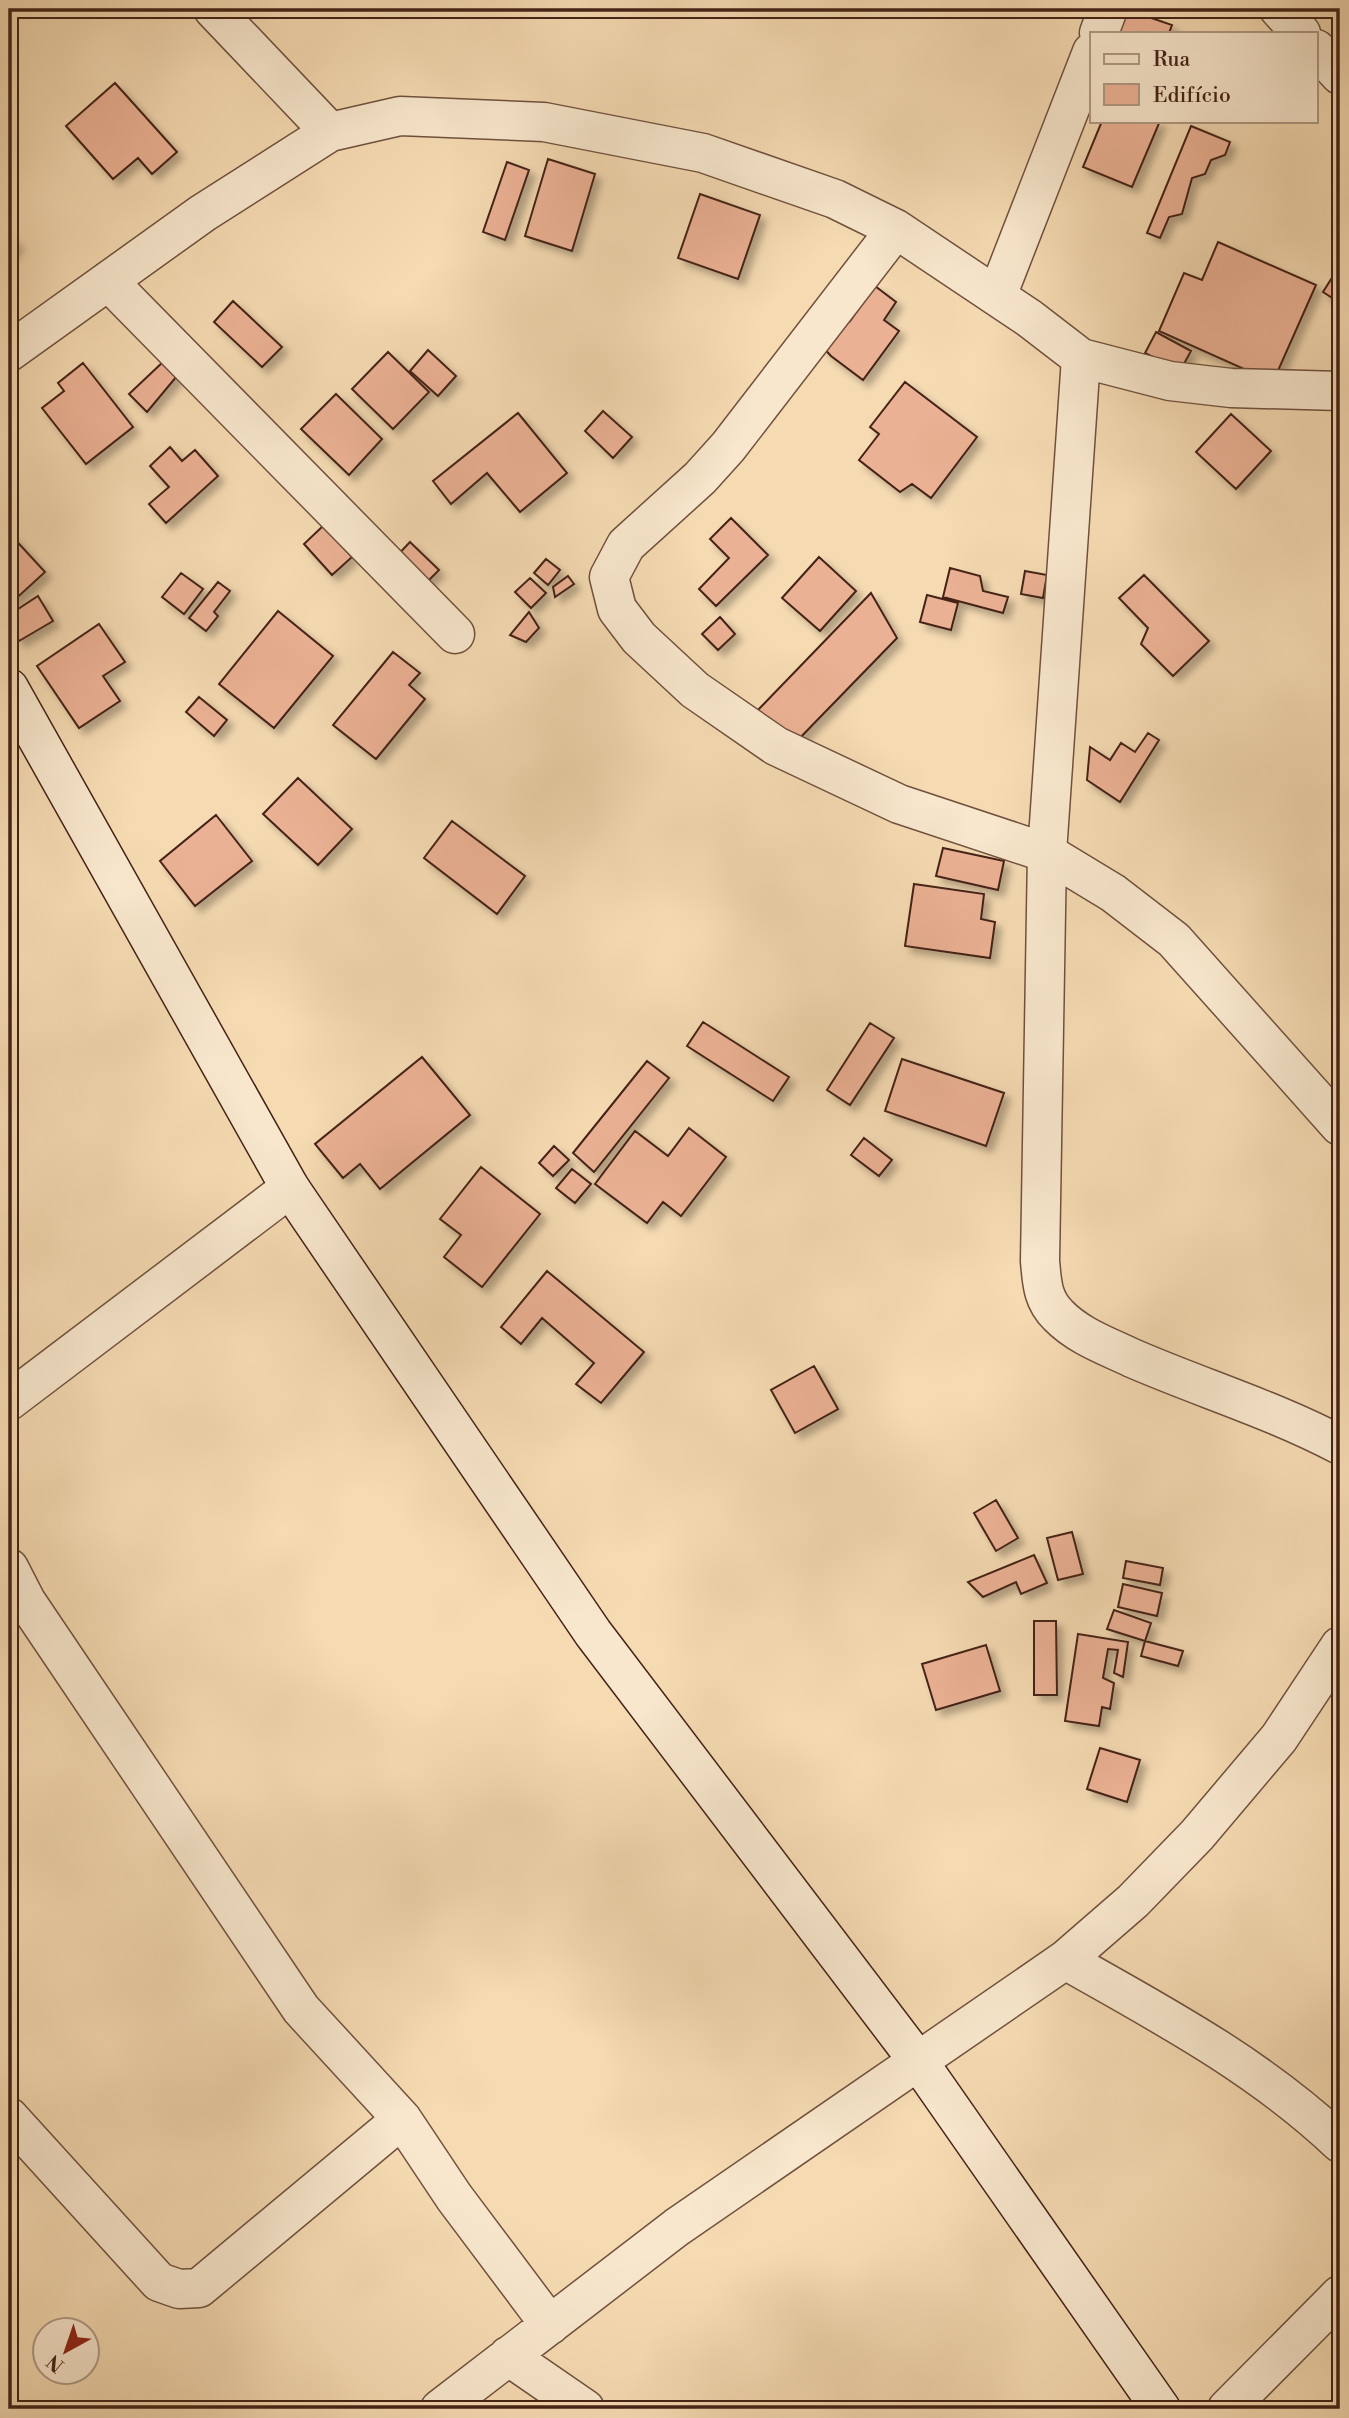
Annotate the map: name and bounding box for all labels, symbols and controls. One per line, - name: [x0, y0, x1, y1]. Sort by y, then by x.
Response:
- legend: [1090, 32, 1318, 122]
- text: Rua: [1153, 47, 1190, 73]
- text: Edifício: [1153, 83, 1231, 109]
- north arrow: [32, 2316, 102, 2386]
- text: N: [42, 2349, 69, 2377]

